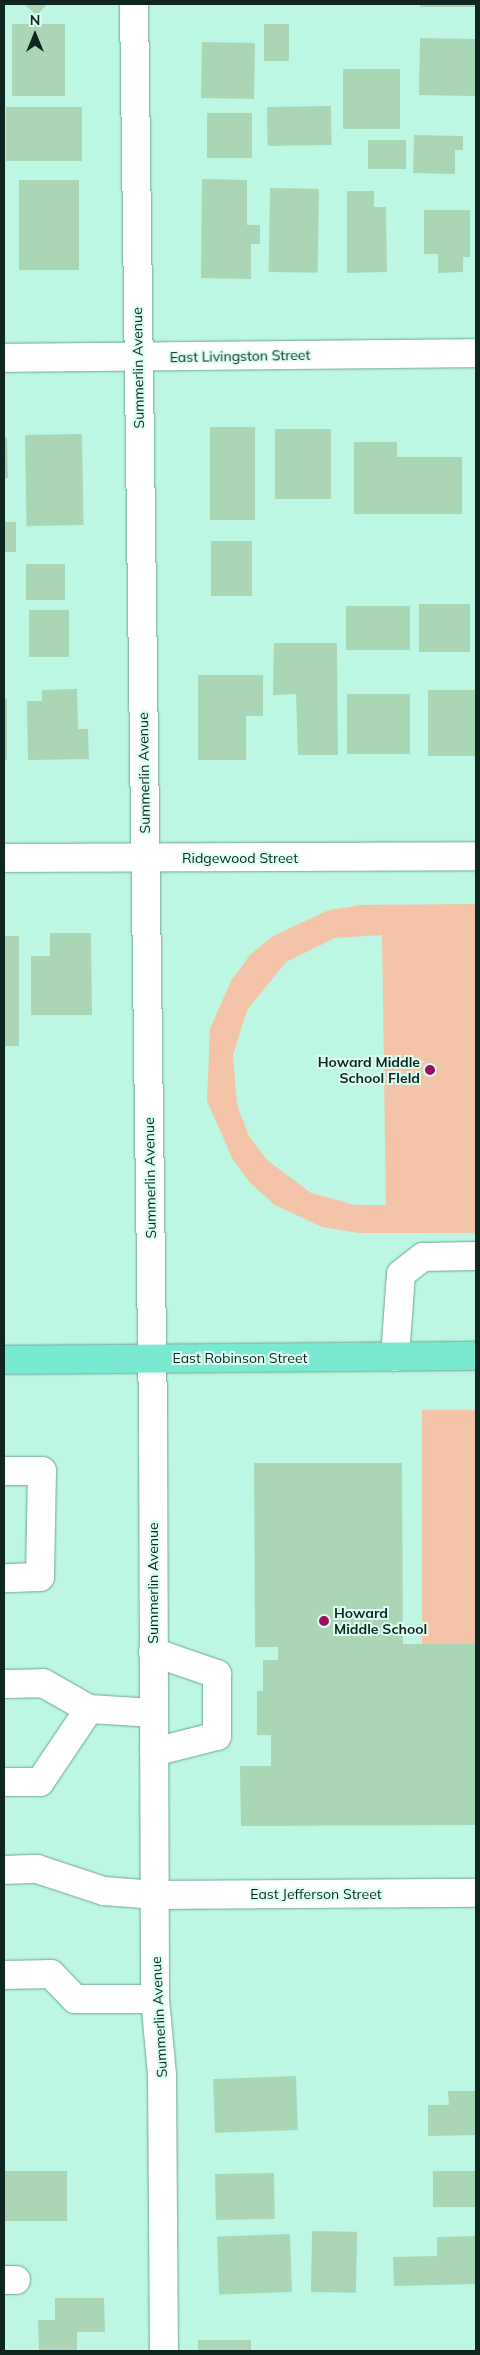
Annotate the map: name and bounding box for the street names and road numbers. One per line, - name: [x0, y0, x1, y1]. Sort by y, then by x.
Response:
- street label: Summerlin Avenue: [129, 307, 147, 429]
- street label: East Livingston Street: [170, 346, 310, 366]
- street label: Summerlin Avenue: [135, 712, 153, 834]
- street label: Ridgewood Street: [182, 850, 298, 866]
- street label: Summerlin Avenue: [141, 1117, 159, 1239]
- street label: East Robinson Street: [173, 1350, 307, 1366]
- street label: Summerlin Avenue: [145, 1522, 161, 1644]
- street label: East Jefferson Street: [250, 1886, 382, 1902]
- street label: Summerlin Avenue: [147, 1956, 171, 2078]

